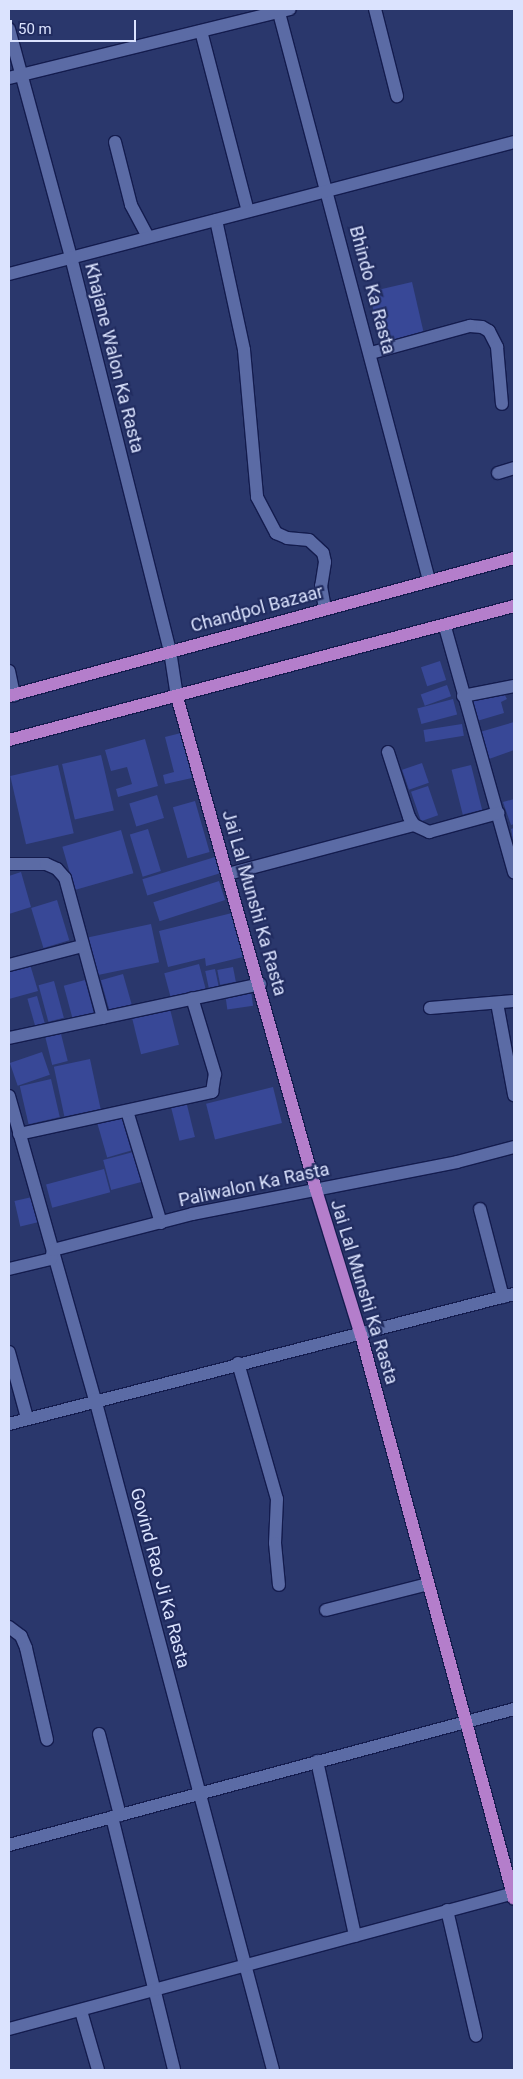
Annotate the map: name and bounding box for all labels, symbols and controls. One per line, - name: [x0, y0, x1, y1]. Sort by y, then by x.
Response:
- scale bar: [12, 10, 139, 42]
- text: 50 m: [18, 20, 52, 38]
- street label: Bhindo Ka Rasta: [345, 224, 399, 356]
- street label: Khajane Walon Ka Rasta: [80, 261, 148, 455]
- street label: Chandpol Bazaar: [188, 581, 326, 637]
- street label: Jai Lal Munshi Ka Rasta: [217, 808, 291, 998]
- street label: Paliwalon Ka Rasta: [177, 1158, 331, 1212]
- street label: Jai Lal Munshi Ka Rasta: [326, 1197, 402, 1387]
- street label: Govind Rao Ji Ka Rasta: [126, 1485, 194, 1671]

